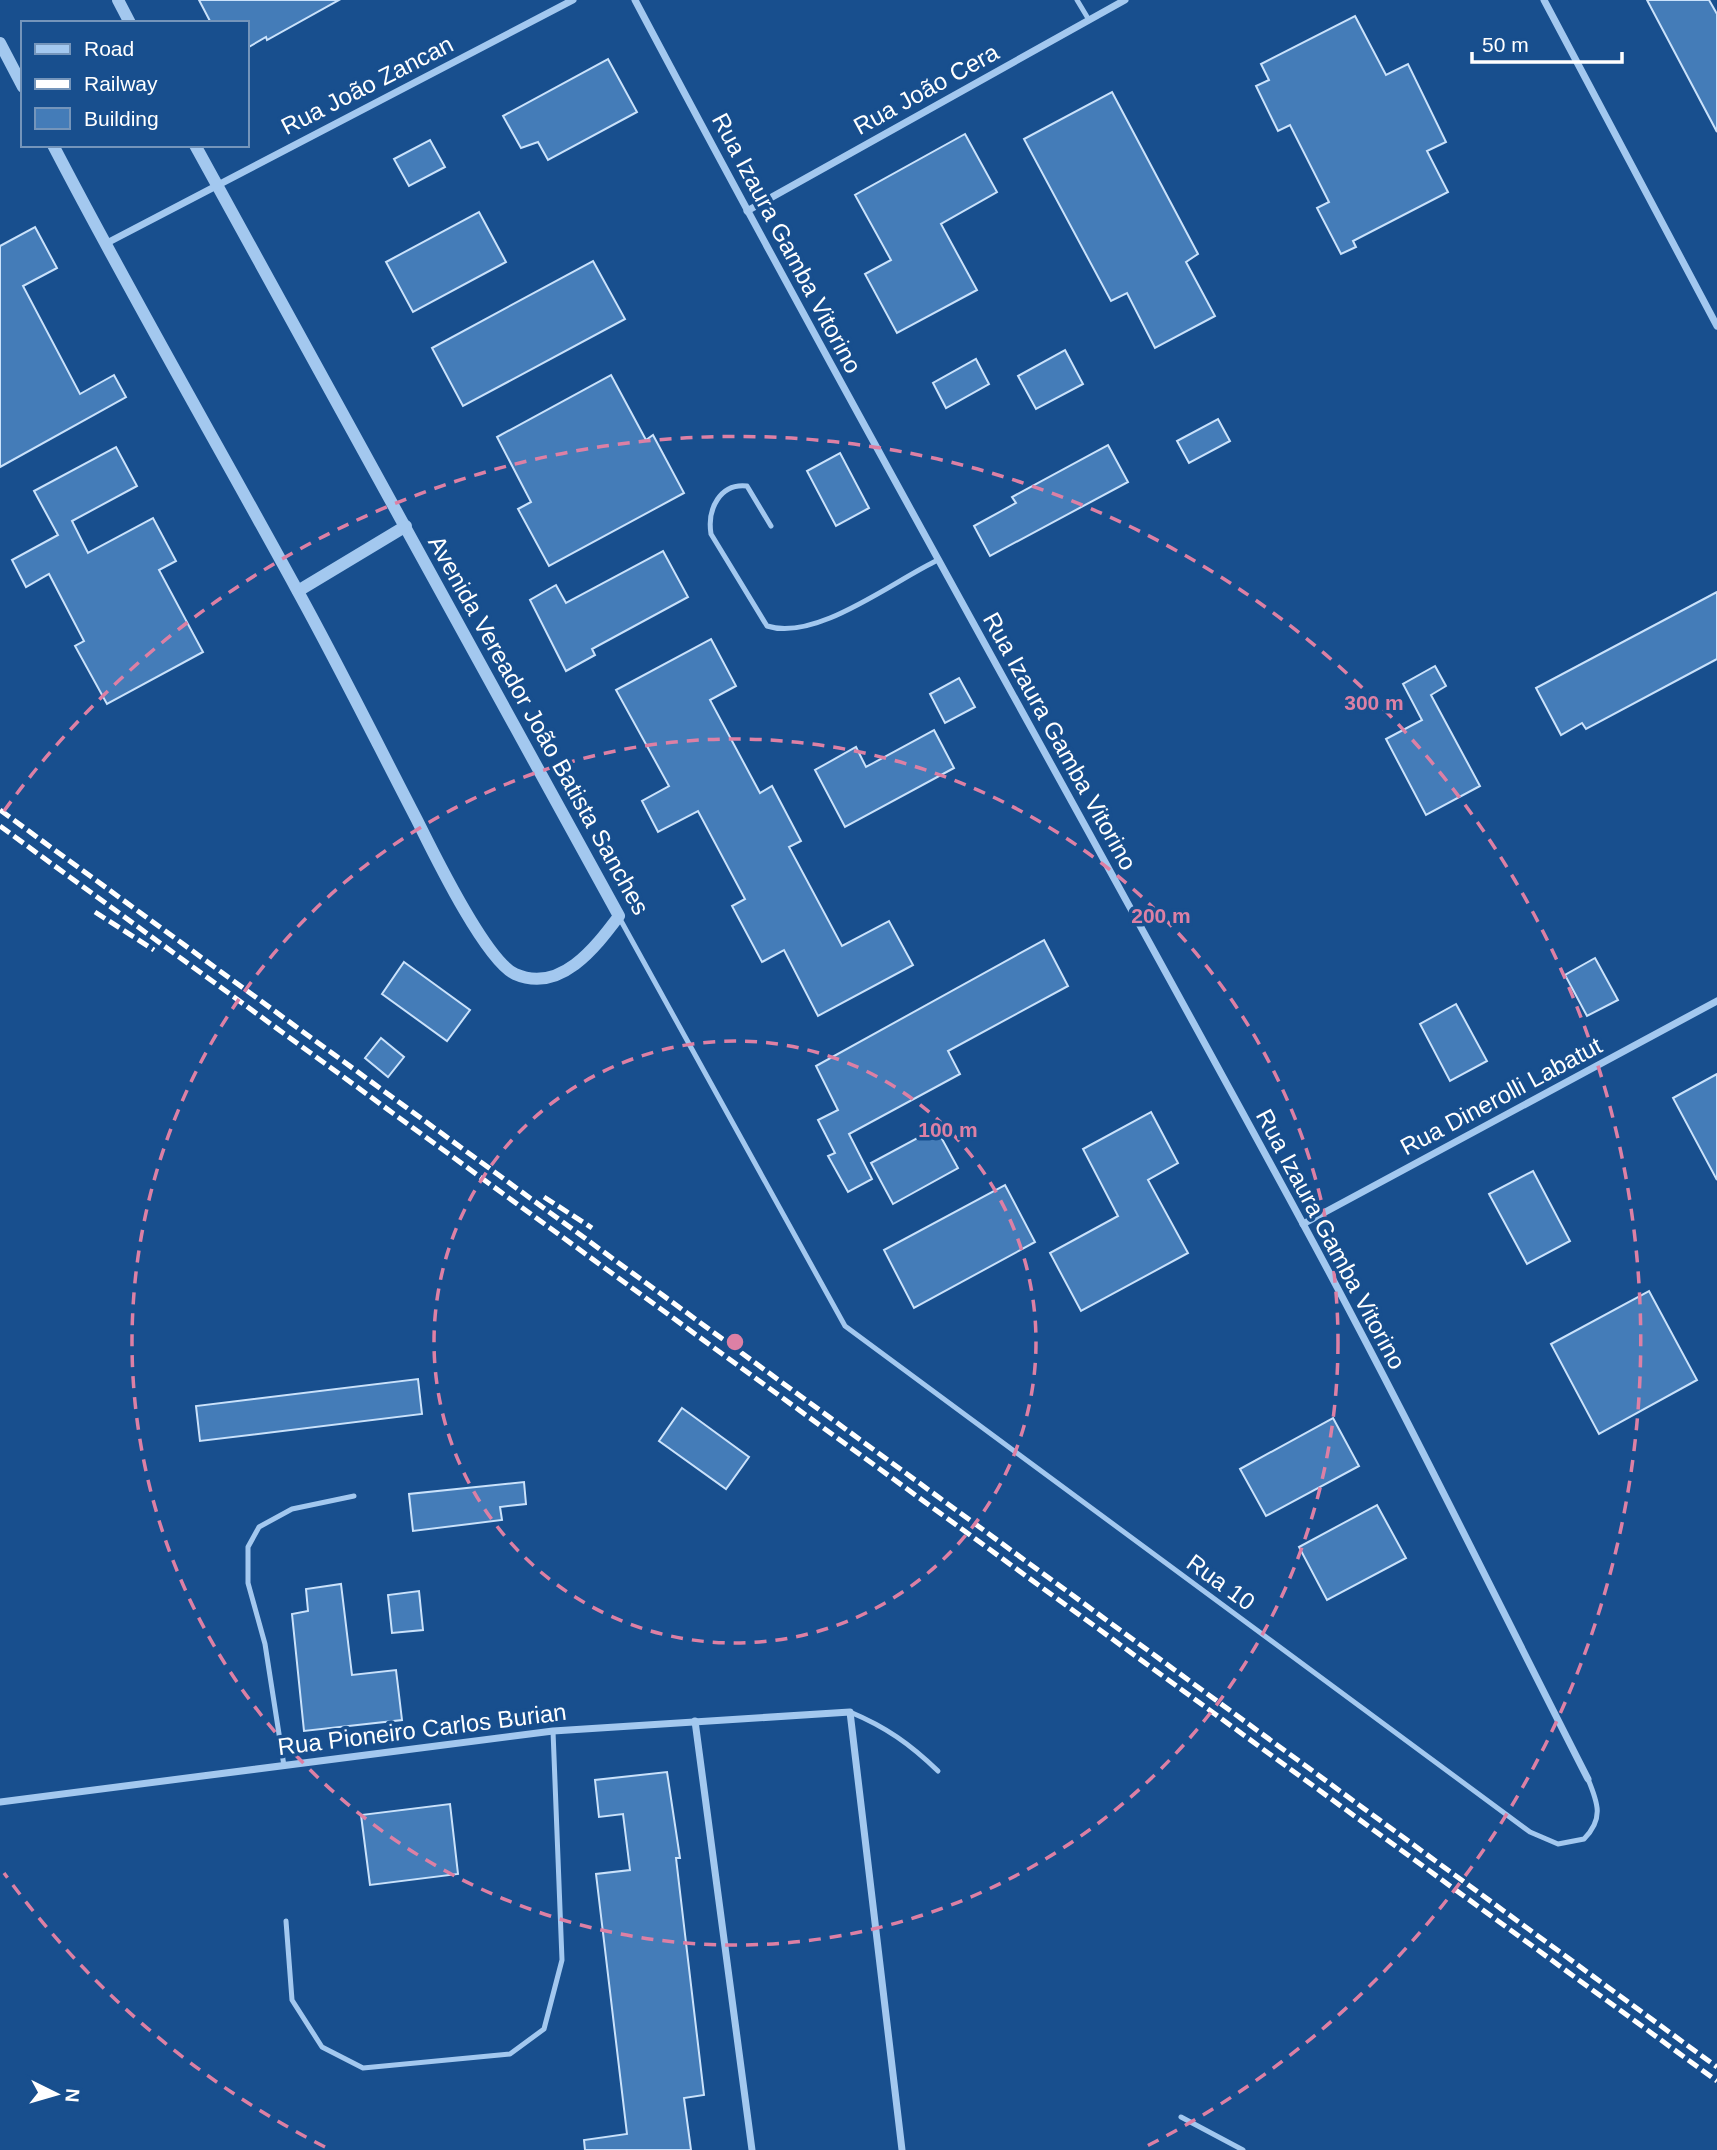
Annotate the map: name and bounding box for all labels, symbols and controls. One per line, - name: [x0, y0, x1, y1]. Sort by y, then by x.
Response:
- legend: [21, 21, 248, 147]
- scale bar: [1472, 21, 1622, 65]
- street label: Rua João Zancan: [276, 30, 458, 140]
- text: 50 m: [1482, 33, 1529, 56]
- text: Road: [84, 37, 134, 60]
- street label: Rua João Cera: [849, 38, 1004, 140]
- text: Railway: [84, 72, 158, 95]
- text: Building: [84, 107, 159, 130]
- street label: Rua Izaura Gamba Vitorino: [707, 108, 867, 378]
- street label: Avenida Vereador João Batista Sanches: [423, 531, 655, 919]
- street label: Rua Izaura Gamba Vitorino: [978, 607, 1142, 875]
- text: 300 m: [1344, 691, 1404, 714]
- text: 200 m: [1131, 904, 1191, 927]
- street label: Rua Dinerolli Labatut: [1396, 1031, 1607, 1161]
- street label: Rua Izaura Gamba Vitorino: [1251, 1104, 1411, 1374]
- text: 100 m: [918, 1118, 978, 1141]
- centre of rings: [723, 1330, 747, 1354]
- street label: Rua 10: [1182, 1548, 1260, 1616]
- street label: Rua Pioneiro Carlos Burian: [276, 1698, 568, 1760]
- north arrow: [21, 2059, 91, 2129]
- text: N: [61, 2088, 83, 2103]

